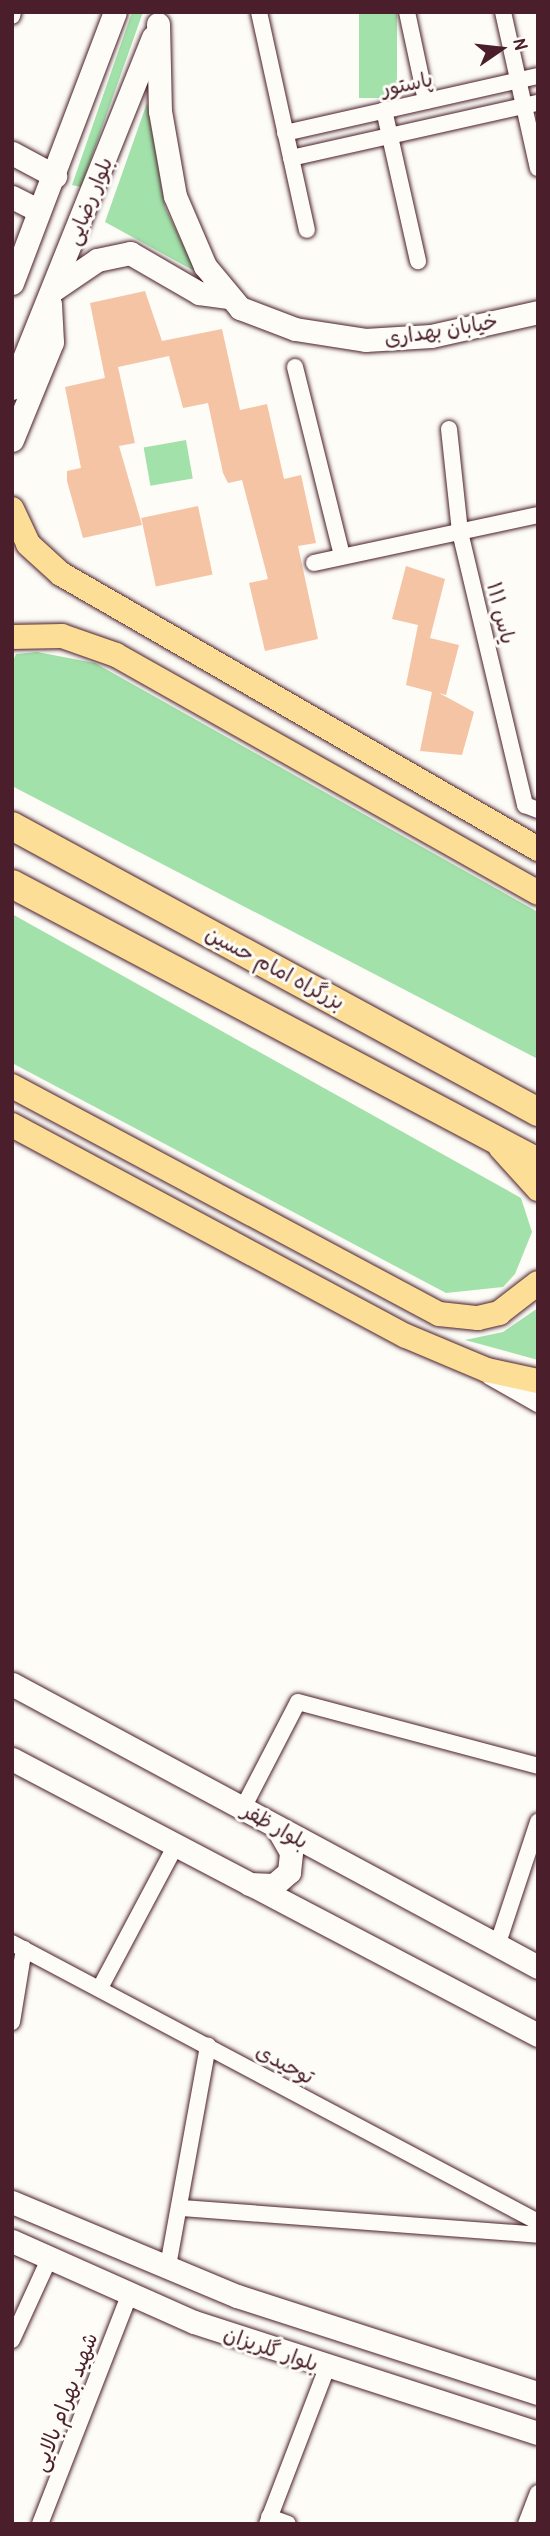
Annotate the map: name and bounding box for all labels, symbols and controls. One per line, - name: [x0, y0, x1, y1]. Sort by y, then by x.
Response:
- north arrow: [466, 14, 536, 84]
- text: N: [508, 36, 535, 52]
- street label: پاستور: [379, 66, 435, 102]
- street label: بلوار رضایی: [60, 153, 118, 249]
- street label: خیابان بهداری: [382, 309, 500, 351]
- street label: یاس ۱۱۱: [481, 579, 521, 647]
- street label: بزرگراه امام حسین: [201, 921, 349, 1015]
- street label: بلوار ظفر: [238, 1798, 312, 1854]
- street label: توحیدی: [252, 2038, 318, 2090]
- street label: بلوار گلریزان: [220, 2321, 322, 2377]
- street label: شهید بهرام بالایی: [27, 2329, 103, 2475]

